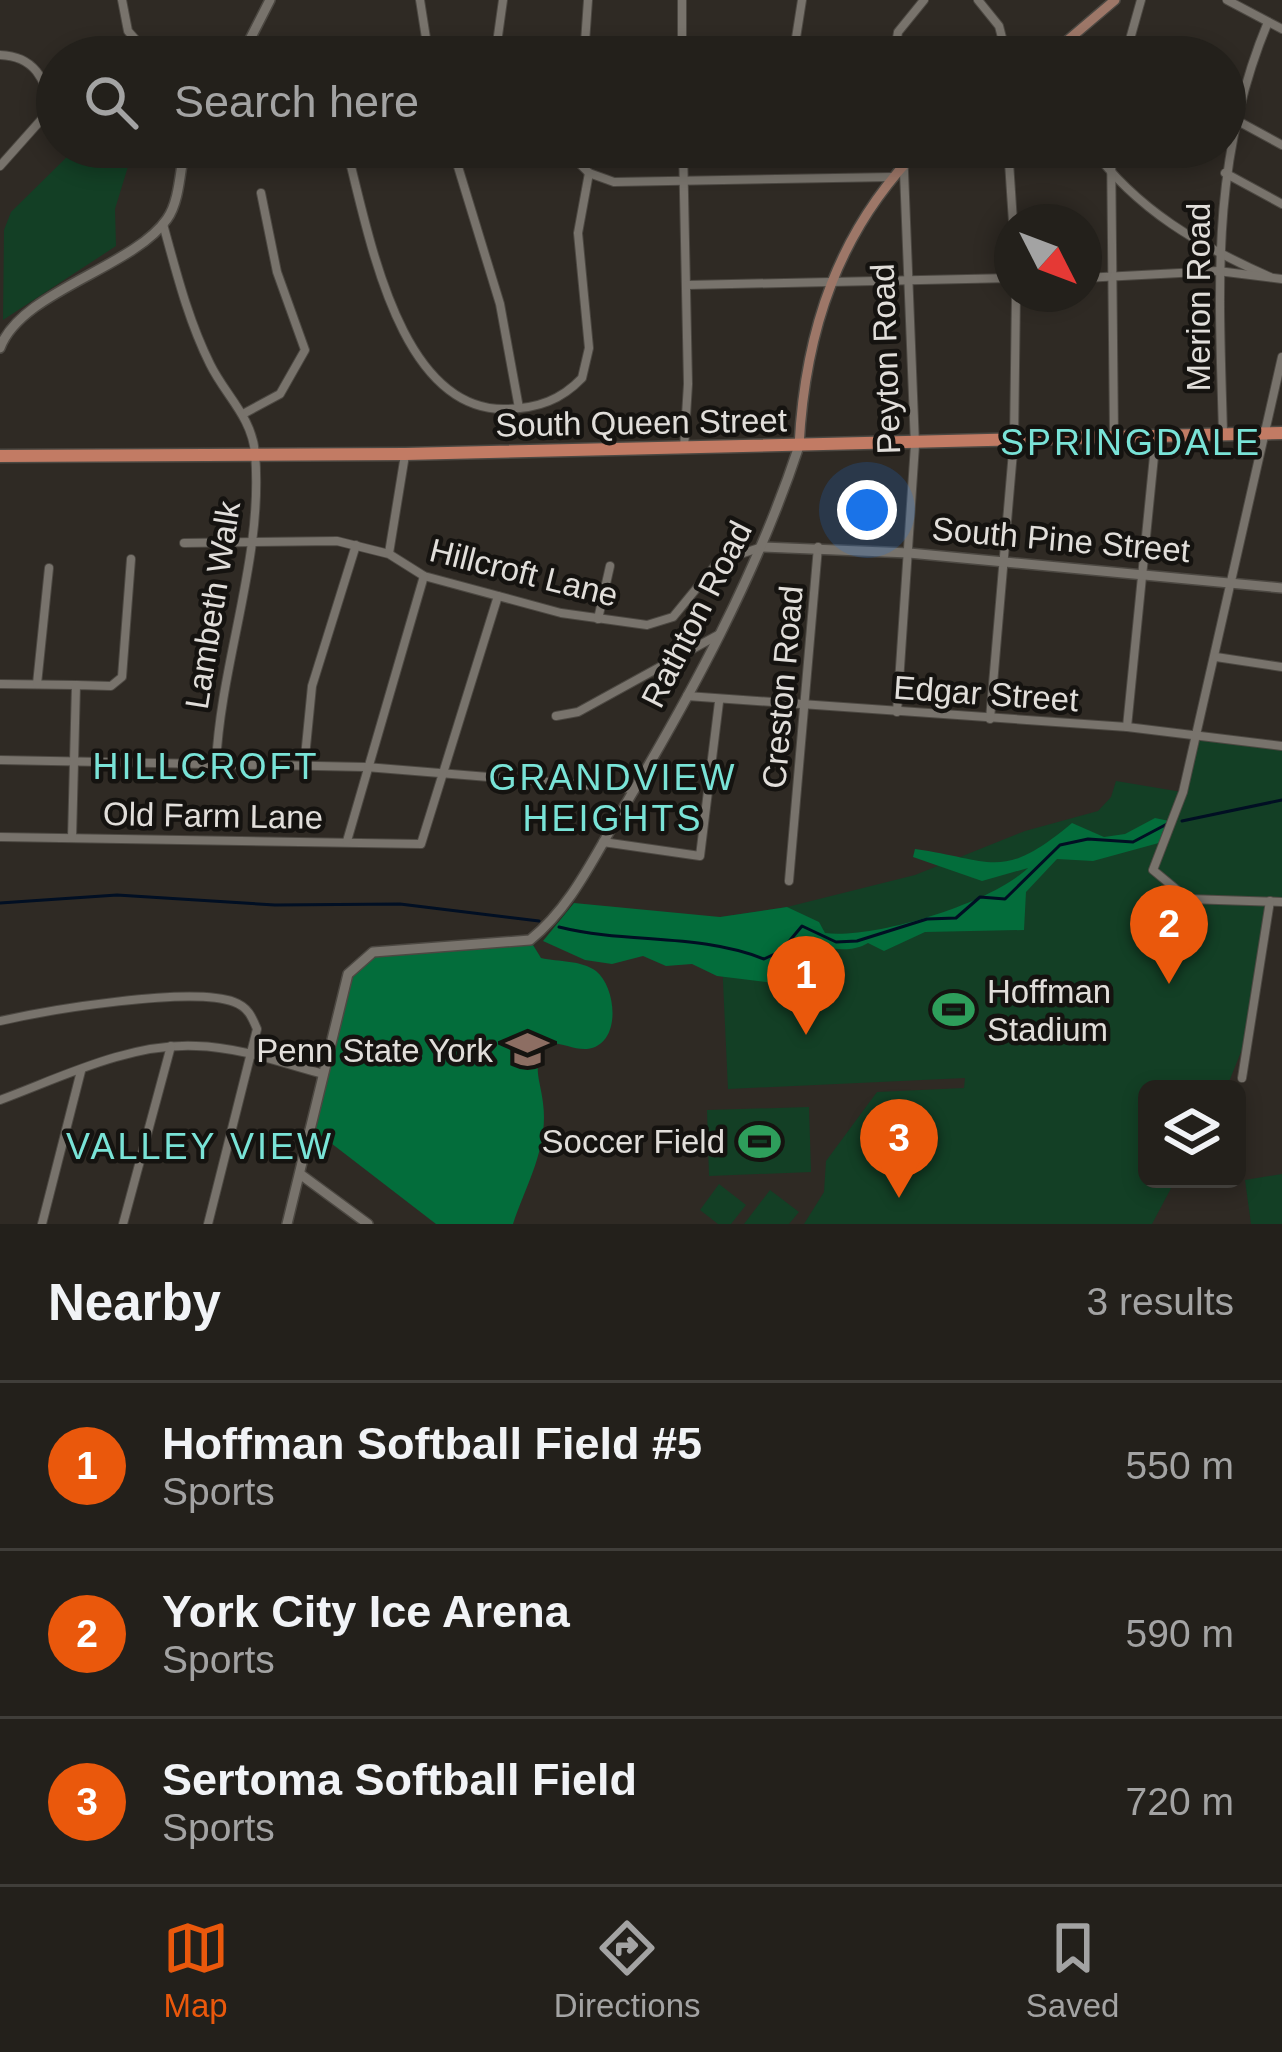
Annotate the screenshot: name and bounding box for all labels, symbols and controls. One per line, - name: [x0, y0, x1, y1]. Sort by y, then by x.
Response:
- search box: [36, 36, 1246, 168]
- icon: search: [78, 69, 144, 135]
- text: Search here: [174, 76, 419, 127]
- street label: Merion Road: [1180, 203, 1217, 391]
- north arrow: [994, 204, 1102, 312]
- street label: Peyton Road: [864, 263, 907, 455]
- street label: South Queen Street: [495, 401, 787, 444]
- district label: SPRINGDALE: [1000, 422, 1262, 463]
- your location: [837, 480, 897, 540]
- street label: Lambeth Walk: [178, 498, 247, 712]
- street label: South Pine Street: [931, 510, 1191, 569]
- street label: Rathton Road: [634, 515, 759, 713]
- street label: Hillcroft Lane: [426, 531, 622, 614]
- street label: Creston Road: [755, 584, 810, 790]
- street label: Edgar Street: [892, 669, 1080, 718]
- district label: HILLCROFT: [92, 746, 320, 787]
- district label: GRANDVIEW HEIGHTS: [488, 757, 738, 839]
- street label: Old Farm Lane: [103, 795, 323, 836]
- pin: 2: [1130, 885, 1208, 984]
- pin: 1: [767, 936, 845, 1035]
- place label: Hoffman Stadium: [987, 973, 1111, 1048]
- sports icon: Hoffman Stadium: [930, 987, 976, 1033]
- school or university icon: Penn State York: [504, 1027, 550, 1073]
- place label: Penn State York: [256, 1032, 493, 1069]
- map controls: [1138, 1080, 1246, 1188]
- button: layers: [1138, 1080, 1246, 1188]
- pin: 3: [860, 1099, 938, 1198]
- sports icon: Soccer Field: [736, 1118, 782, 1164]
- place label: Soccer Field: [542, 1123, 725, 1160]
- district label: VALLEY VIEW: [66, 1126, 334, 1167]
- text: Nearby: [48, 1274, 221, 1331]
- text: 3 results: [1087, 1280, 1234, 1323]
- text: Hoffman Softball Field #5: [162, 1418, 702, 1469]
- text: 1: [76, 1444, 98, 1487]
- text: 550 m: [1126, 1444, 1234, 1487]
- text: Sports: [162, 1470, 275, 1513]
- text: York City Ice Arena: [162, 1586, 570, 1637]
- text: 2: [76, 1612, 98, 1655]
- text: 590 m: [1126, 1612, 1234, 1655]
- text: Sports: [162, 1638, 275, 1681]
- text: Sertoma Softball Field: [162, 1754, 637, 1805]
- text: 3: [76, 1780, 98, 1823]
- text: 720 m: [1126, 1780, 1234, 1823]
- text: Sports: [162, 1806, 275, 1849]
- tab: Map: [163, 1915, 229, 2025]
- tab: Directions: [554, 1915, 701, 2025]
- tab: Saved: [1026, 1915, 1119, 2025]

